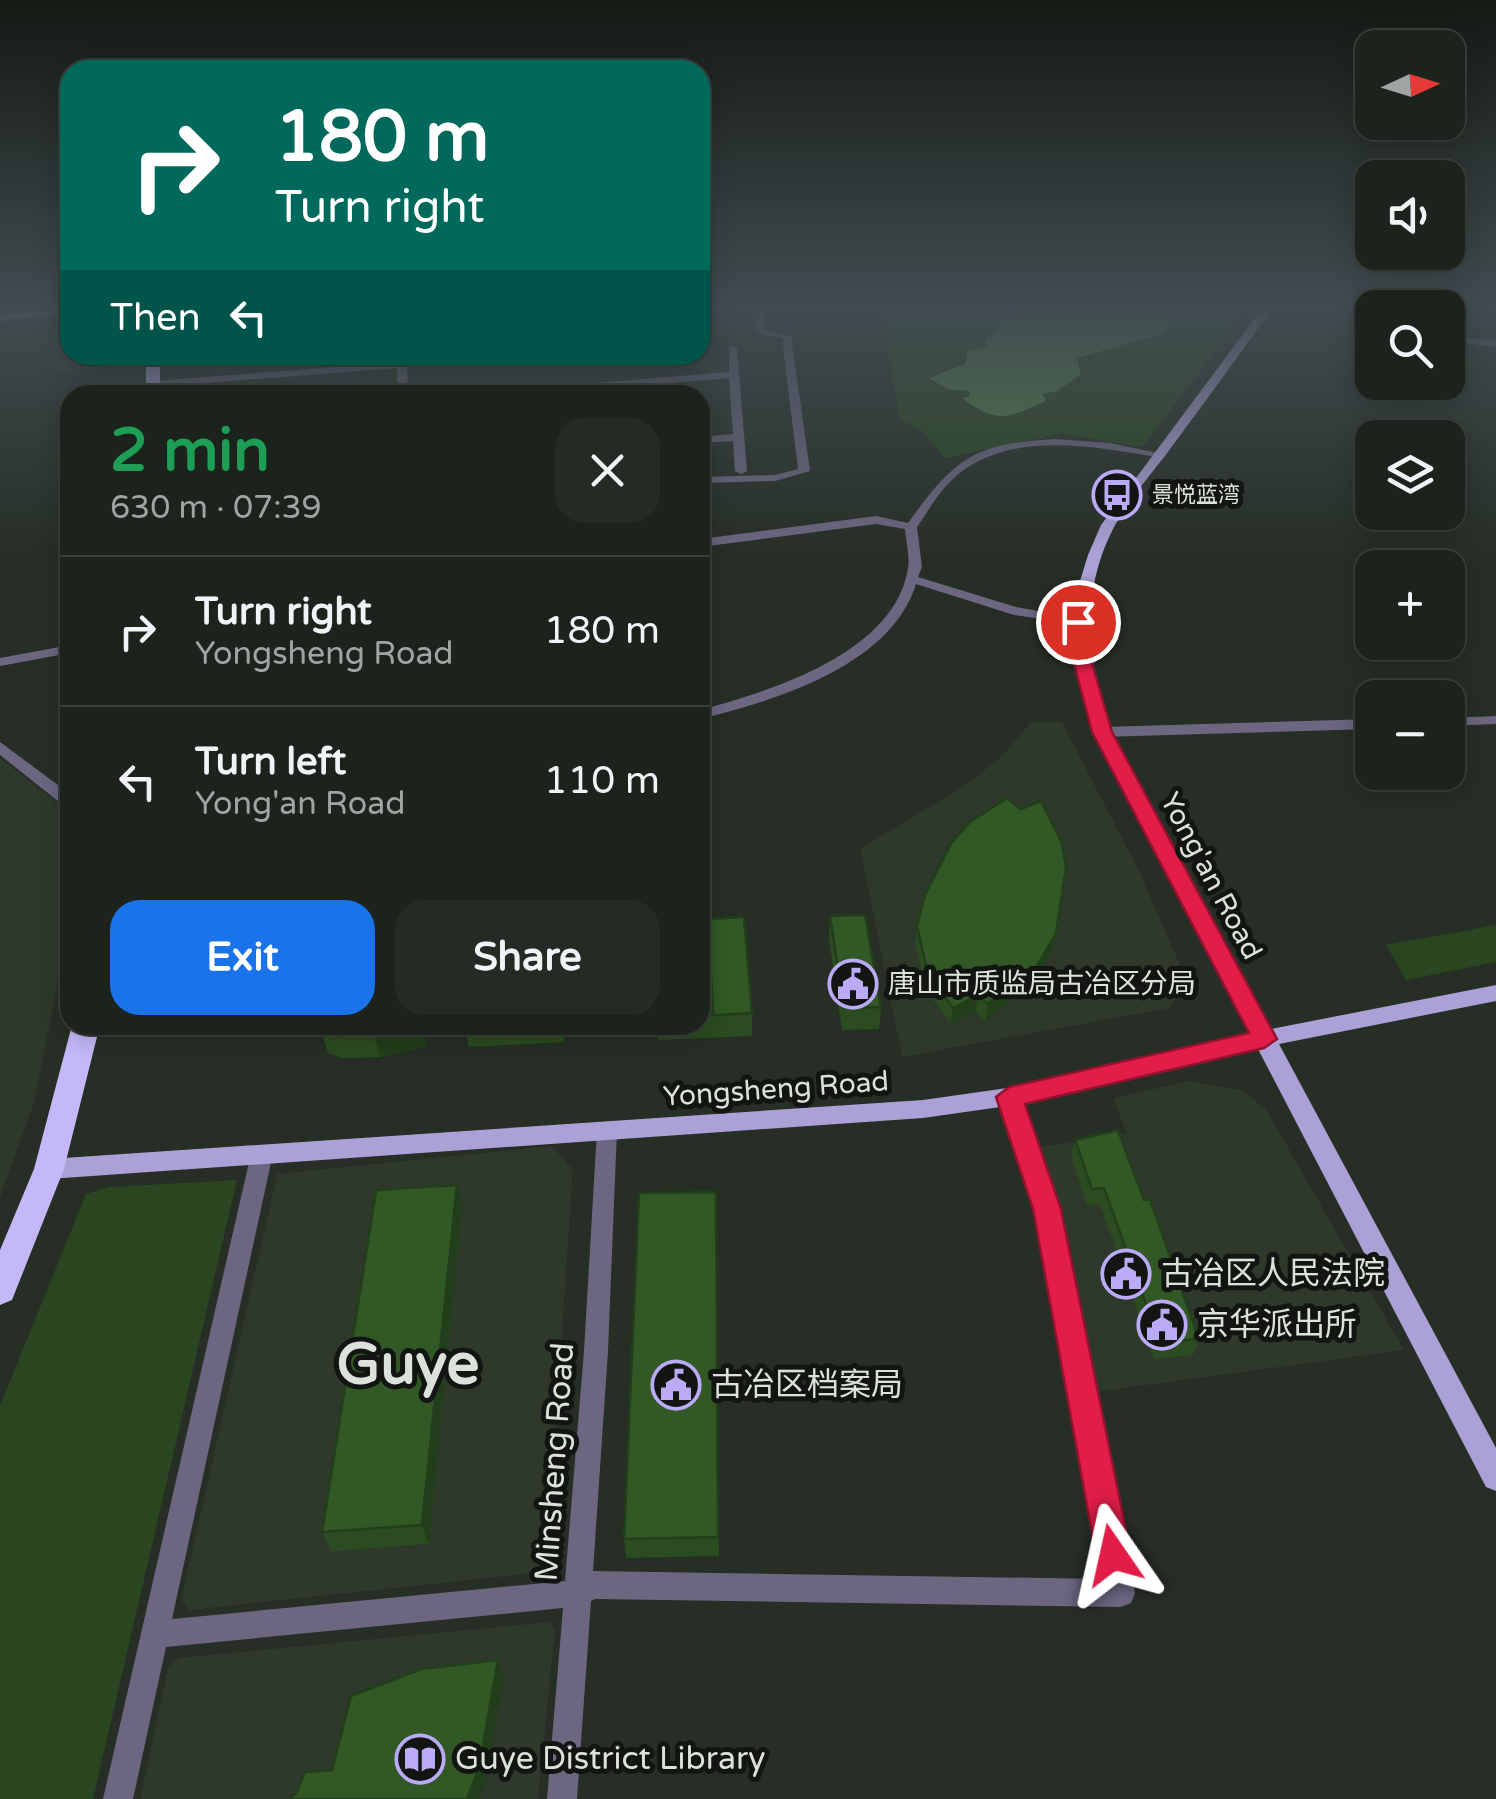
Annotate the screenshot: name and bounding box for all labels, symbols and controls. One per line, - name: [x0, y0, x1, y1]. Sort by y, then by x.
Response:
- north arrow: [1355, 30, 1465, 140]
- map controls: [1355, 30, 1465, 790]
- text: 180 m: [275, 96, 489, 180]
- icon: right: [110, 100, 240, 230]
- button: sound: [1355, 160, 1465, 270]
- text: Turn right: [275, 181, 484, 235]
- icon: left: [221, 290, 276, 345]
- button: search: [1355, 290, 1465, 400]
- text: Then: [110, 295, 201, 341]
- text: 2 min: [110, 415, 270, 487]
- button: close: [555, 418, 660, 523]
- button: layers: [1355, 420, 1465, 530]
- bus stop icon: 景悦蓝湾: [1091, 469, 1143, 521]
- place label: 景悦蓝湾: [1152, 482, 1240, 508]
- text: 630 m · 07:39: [110, 489, 322, 527]
- button: +: [1355, 550, 1465, 660]
- pin: [1036, 580, 1121, 665]
- text: Turn right: [195, 589, 372, 635]
- icon: arrive: [1051, 595, 1106, 650]
- icon: right: [110, 604, 165, 659]
- text: 180 m: [544, 608, 660, 654]
- text: Yongsheng Road: [195, 635, 454, 673]
- button: −: [1355, 680, 1465, 790]
- text: Turn left: [195, 739, 346, 785]
- icon: left: [110, 754, 165, 809]
- text: 110 m: [544, 758, 660, 804]
- text: Yong'an Road: [195, 785, 406, 823]
- street label: Yong'an Road: [1153, 787, 1269, 965]
- button: Exit: [110, 900, 375, 1015]
- button: Share: [395, 900, 660, 1015]
- public building icon: 唐山市质监局古冶区分局: [827, 958, 879, 1010]
- place label: 唐山市质监局古冶区分局: [888, 967, 1196, 1001]
- street label: Yongsheng Road: [662, 1064, 890, 1114]
- public building icon: 古冶区人民法院: [1100, 1248, 1152, 1300]
- place label: 古冶区人民法院: [1161, 1255, 1385, 1293]
- public building icon: 京华派出所: [1136, 1299, 1188, 1351]
- place label: 京华派出所: [1197, 1306, 1357, 1344]
- district label: Guye: [337, 1330, 479, 1400]
- street label: Minsheng Road: [528, 1341, 582, 1583]
- public building icon: 古冶区档案局: [650, 1359, 702, 1411]
- place label: 古冶区档案局: [711, 1366, 903, 1404]
- position arrow: [1061, 1503, 1165, 1607]
- library icon: Guye District Library: [394, 1733, 446, 1785]
- place label: Guye District Library: [455, 1740, 765, 1778]

